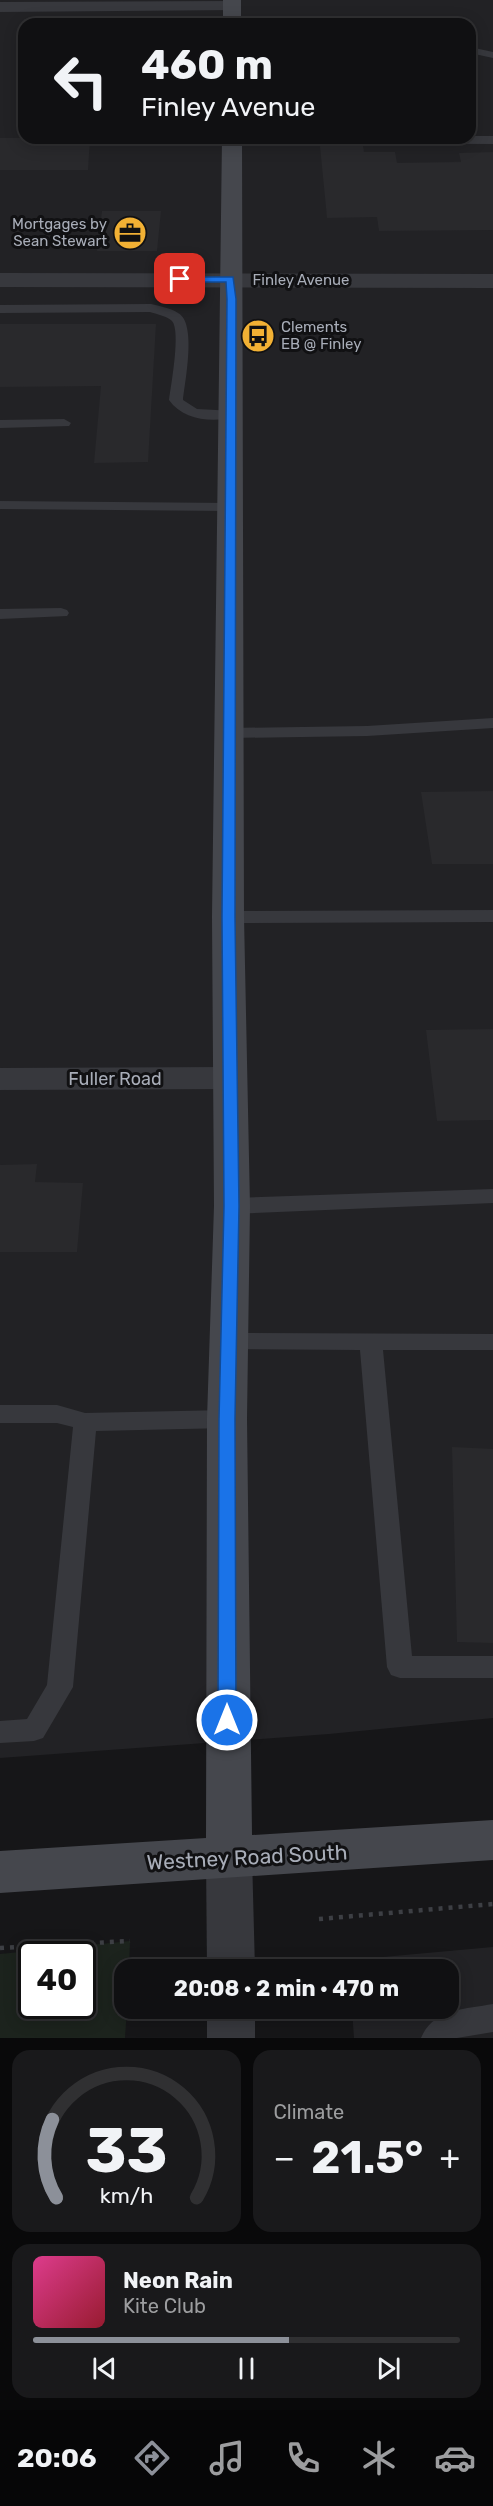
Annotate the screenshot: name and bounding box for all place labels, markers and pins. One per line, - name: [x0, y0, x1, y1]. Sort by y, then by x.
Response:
- place label: Mortgages by Sean Stewart: [12, 215, 107, 250]
- office icon: Mortgages by Sean Stewart: [112, 215, 148, 251]
- pin: [154, 253, 205, 304]
- bus stop icon: Clements EB @ Finley: [240, 318, 276, 354]
- place label: Clements EB @ Finley: [281, 318, 361, 353]

